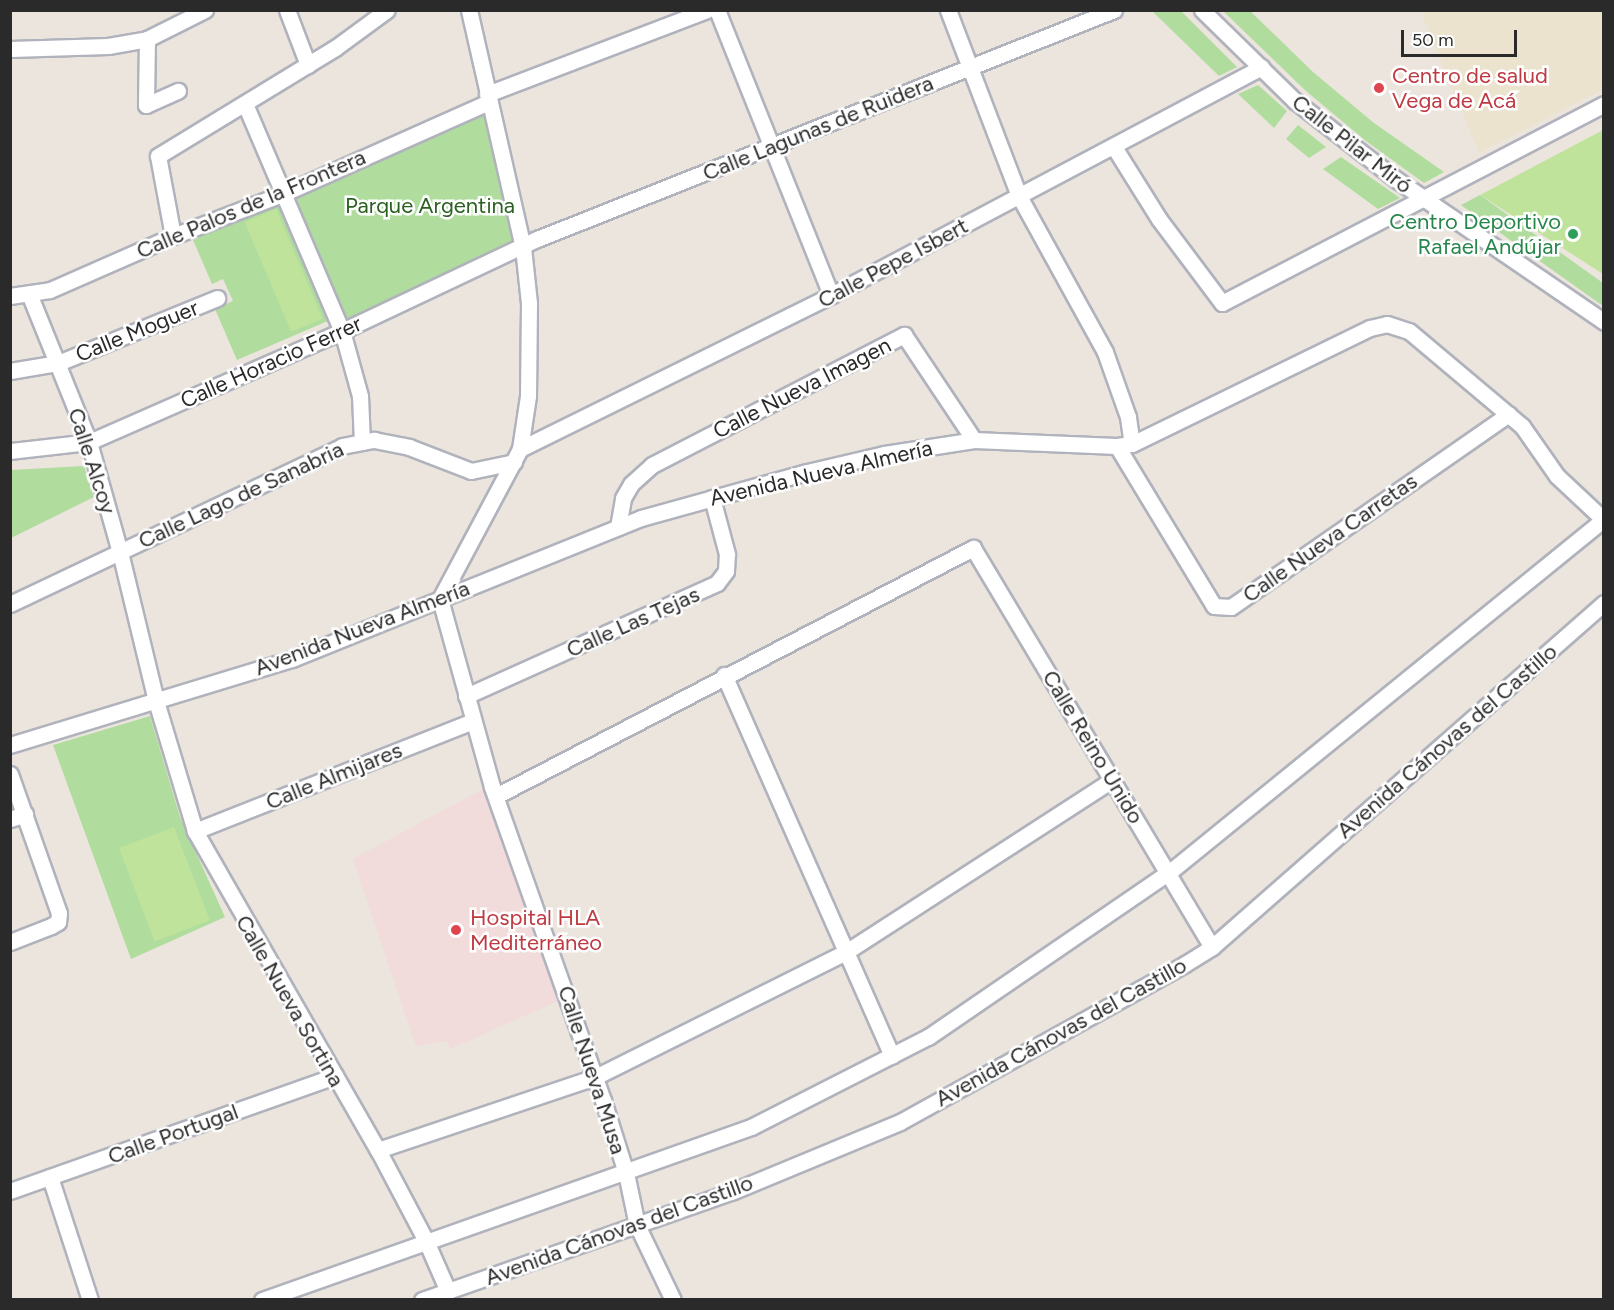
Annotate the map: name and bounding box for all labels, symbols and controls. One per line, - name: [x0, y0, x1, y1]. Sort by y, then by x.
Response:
- scale bar: [1404, 18, 1520, 56]
- text: 50 m: [1412, 29, 1454, 51]
- place label: Centro de salud Vega de Acá: [1392, 62, 1548, 113]
- street label: Calle Lagunas de Ruidera: [699, 70, 937, 186]
- marker: Centro de salud Vega de Acá: [1370, 79, 1388, 97]
- street label: Calle Pilar Miró: [1287, 89, 1417, 199]
- street label: Calle Palos de la Frontera: [133, 144, 369, 264]
- park label: Parque Argentina: [345, 193, 515, 219]
- place label: Centro Deportivo Rafael Andújar: [1389, 208, 1561, 260]
- street label: Calle Pepe Isbert: [813, 212, 973, 314]
- marker: Centro Deportivo Rafael Andújar: [1566, 227, 1580, 241]
- street label: Calle Moguer: [72, 294, 202, 368]
- street label: Calle Horacio Ferrer: [176, 310, 366, 414]
- street label: Calle Nueva Imagen: [709, 332, 895, 444]
- street label: Calle Alcoy: [62, 405, 122, 517]
- street label: Avenida Nueva Almería: [707, 435, 935, 511]
- street label: Calle Lago de Sanabria: [134, 436, 348, 554]
- street label: Calle Nueva Carretas: [1238, 468, 1422, 608]
- street label: Avenida Nueva Almería: [251, 575, 473, 681]
- street label: Calle Las Tejas: [562, 581, 704, 663]
- street label: Avenida Cánovas del Castillo: [1332, 638, 1562, 844]
- street label: Calle Reino Unido: [1037, 666, 1149, 828]
- street label: Calle Almijares: [262, 737, 406, 815]
- place label: Hospital HLA Mediterráneo: [470, 904, 602, 956]
- street label: Calle Nueva Sortina: [230, 911, 350, 1091]
- marker: Hospital HLA Mediterráneo: [447, 921, 465, 939]
- street label: Avenida Cánovas del Castillo: [931, 952, 1191, 1112]
- street label: Calle Nueva Musa: [552, 983, 632, 1157]
- street label: Calle Portugal: [104, 1098, 242, 1170]
- street label: Avenida Cánovas del Castillo: [482, 1169, 756, 1291]

